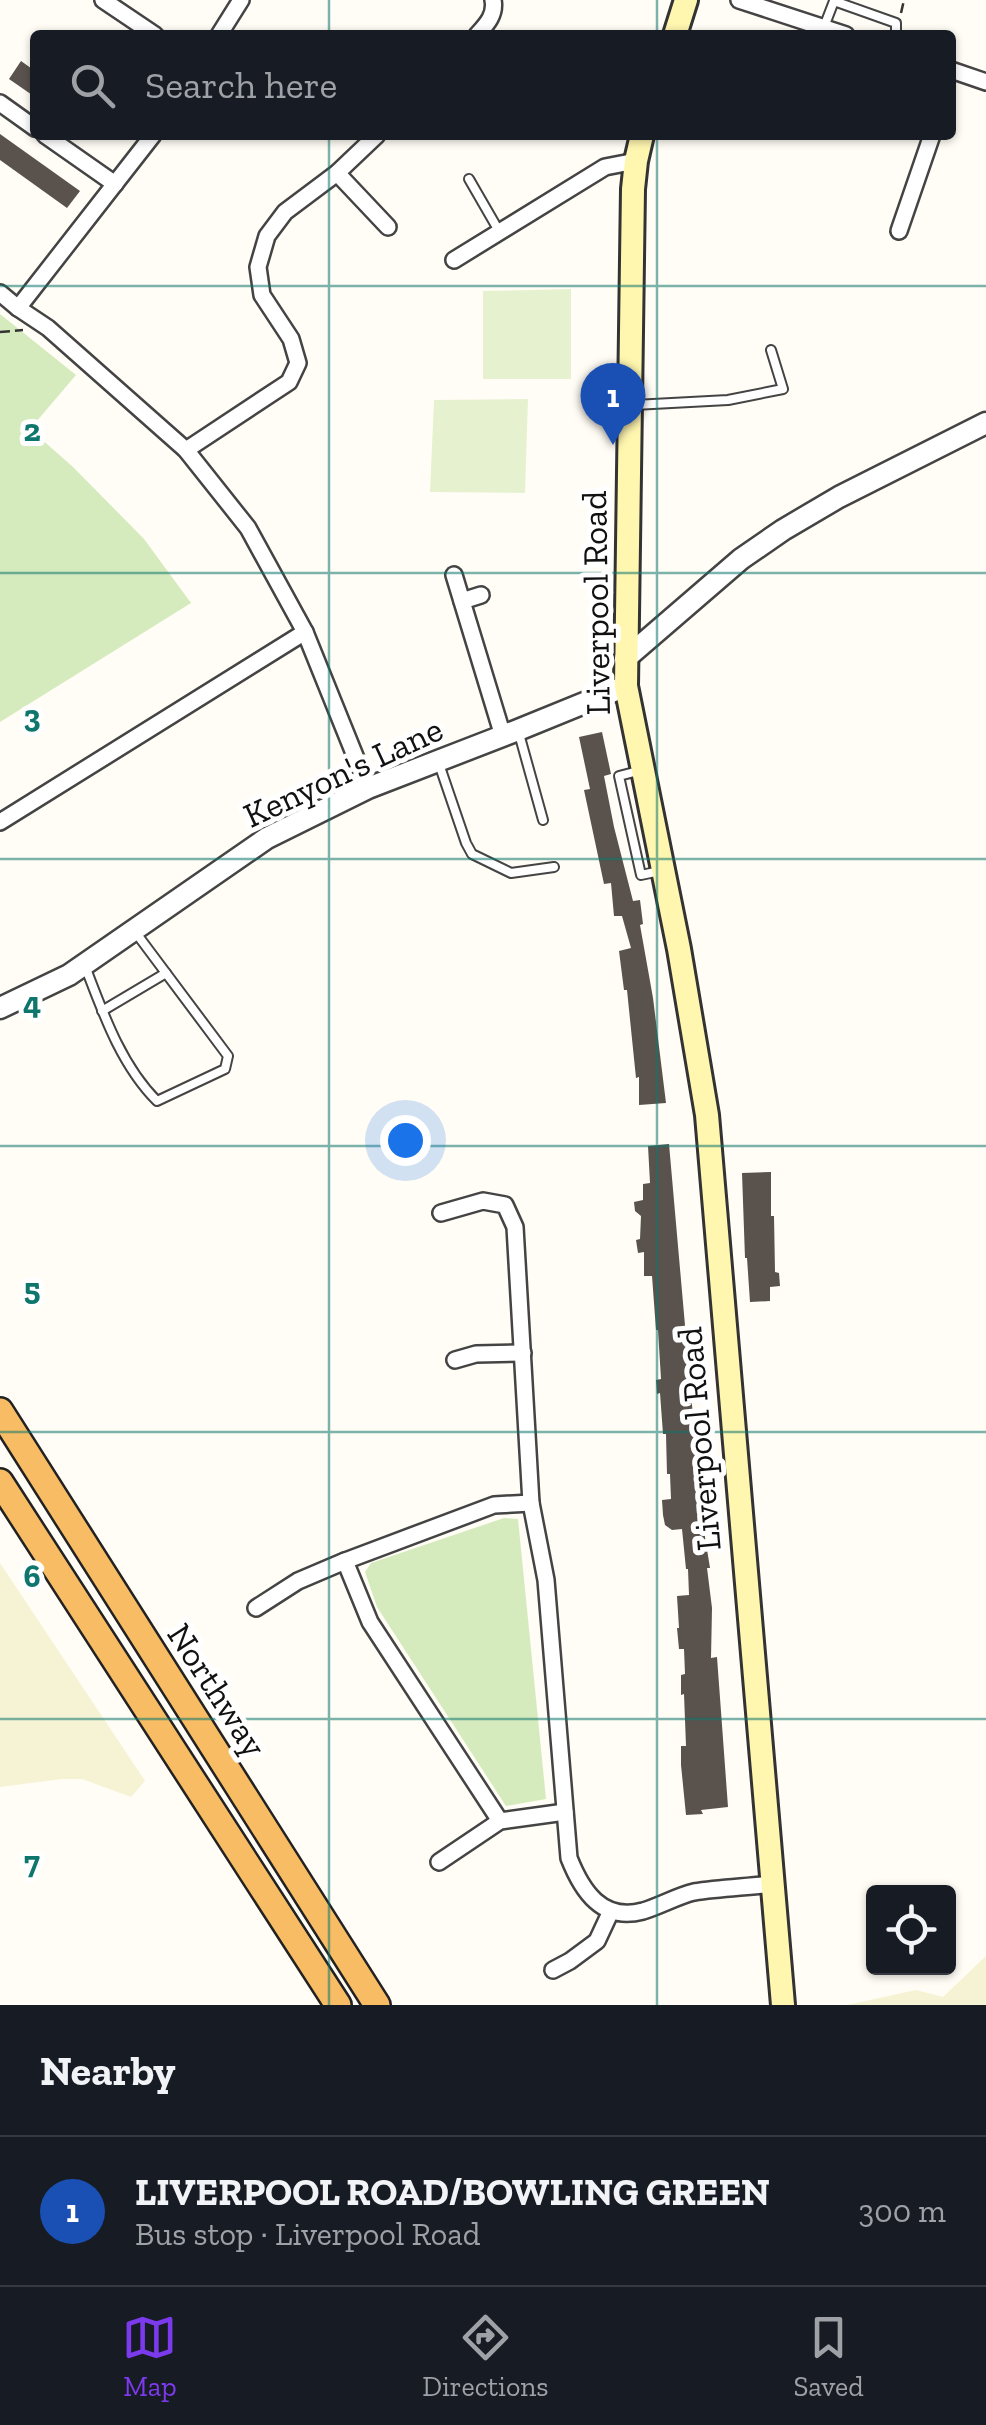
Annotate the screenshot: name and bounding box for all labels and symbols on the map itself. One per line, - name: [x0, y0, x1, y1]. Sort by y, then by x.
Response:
- pin: 1: [580, 362, 646, 445]
- text: 2: [23, 411, 41, 449]
- street label: Liverpool Road: [573, 490, 619, 716]
- text: 3: [23, 697, 41, 735]
- street label: Kenyon's Lane: [237, 708, 449, 836]
- text: 4: [23, 984, 41, 1022]
- your location: [380, 1115, 431, 1166]
- text: 5: [24, 1270, 40, 1308]
- street label: Liverpool Road: [668, 1325, 730, 1553]
- text: 6: [23, 1557, 41, 1595]
- street label: Northway: [158, 1615, 276, 1765]
- text: 7: [24, 1843, 40, 1881]

